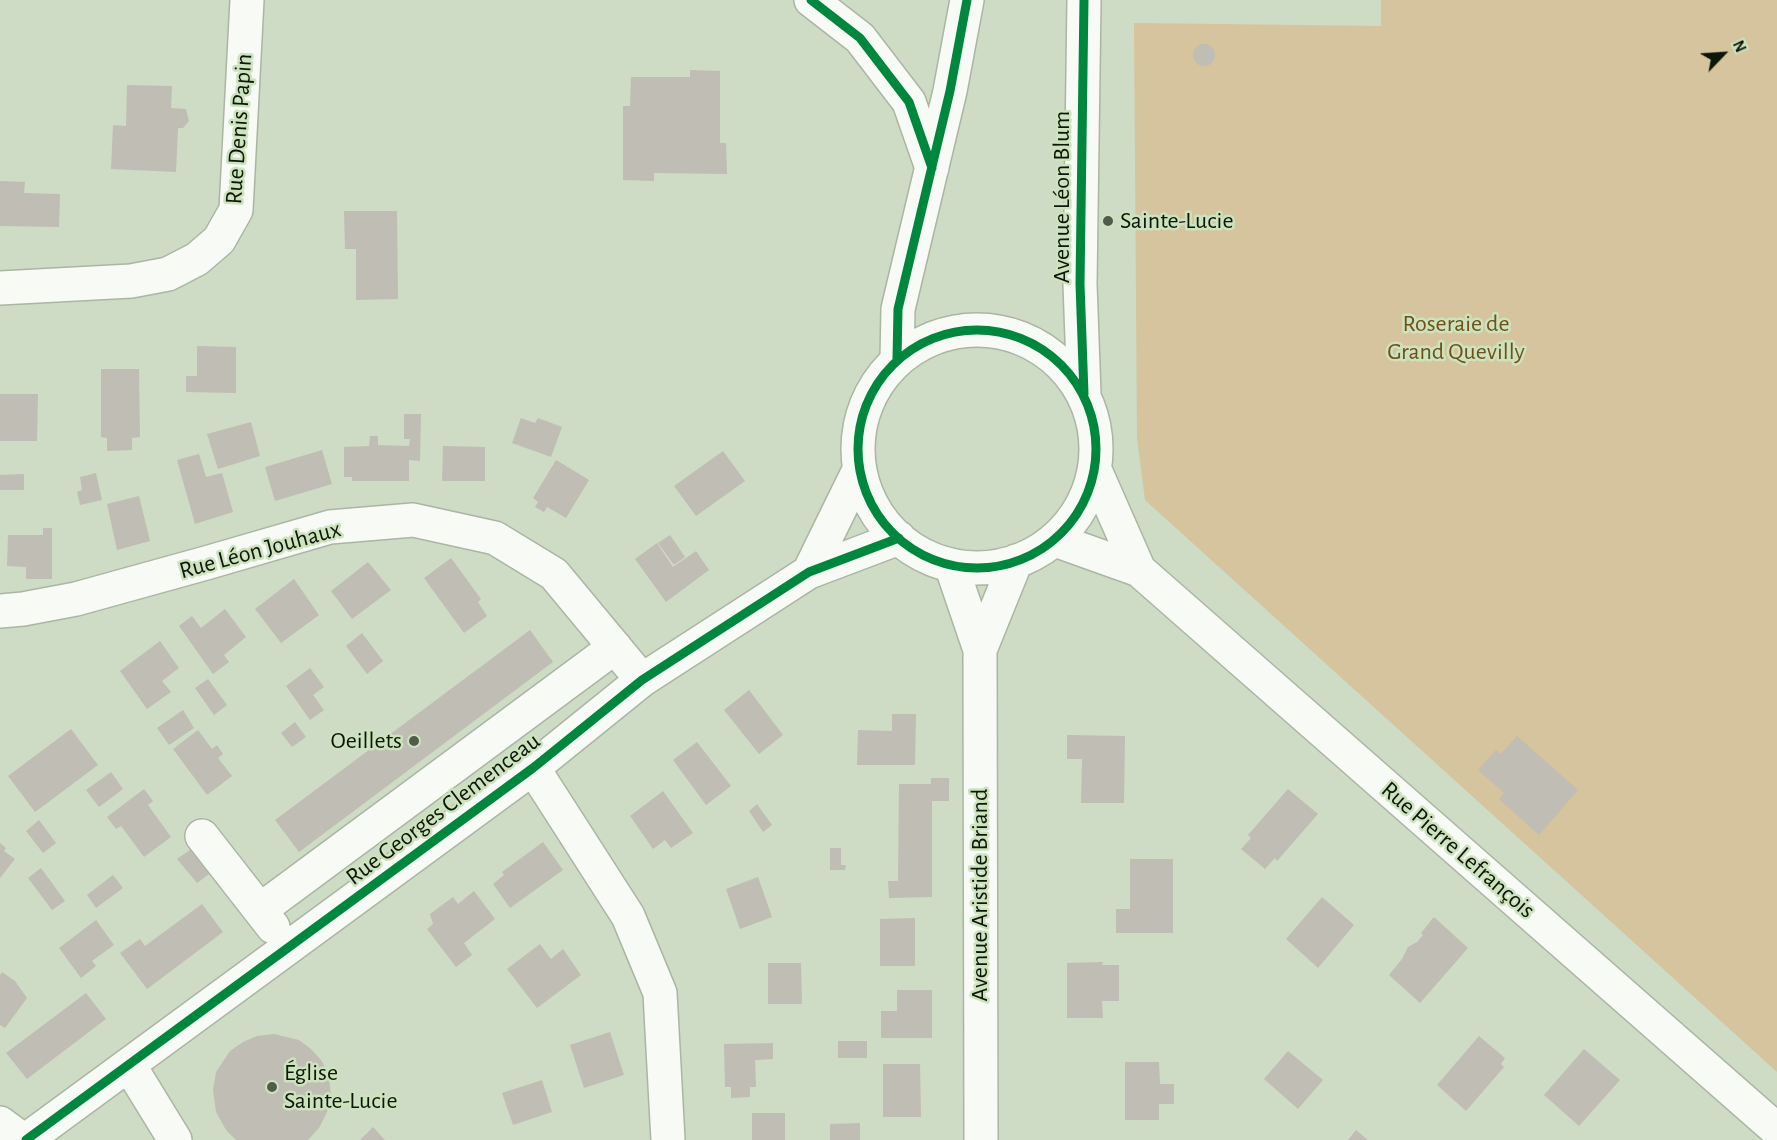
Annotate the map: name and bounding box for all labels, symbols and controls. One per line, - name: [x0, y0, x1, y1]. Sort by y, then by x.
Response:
- north arrow: [1693, 24, 1753, 84]
- text: N: [1730, 38, 1749, 55]
- street label: Rue Denis Papin: [219, 53, 259, 205]
- street label: Avenue Léon Blum: [1048, 111, 1076, 283]
- place label: Sainte-Lucie: [1120, 207, 1233, 235]
- marker: Sainte-Lucie: [1101, 214, 1115, 228]
- park label: Roseraie de Grand Quevilly: [1387, 310, 1525, 366]
- street label: Rue Léon Jouhaux: [176, 515, 344, 585]
- place label: Oeillets: [330, 727, 402, 755]
- street label: Rue Georges Clemenceau: [340, 727, 546, 891]
- marker: Oeillets: [407, 734, 421, 748]
- street label: Rue Pierre Lefrançois: [1375, 775, 1541, 925]
- street label: Avenue Aristide Briand: [966, 789, 994, 1001]
- place label: Église Sainte-Lucie: [284, 1059, 397, 1115]
- marker: Église Sainte-Lucie: [265, 1080, 279, 1094]

